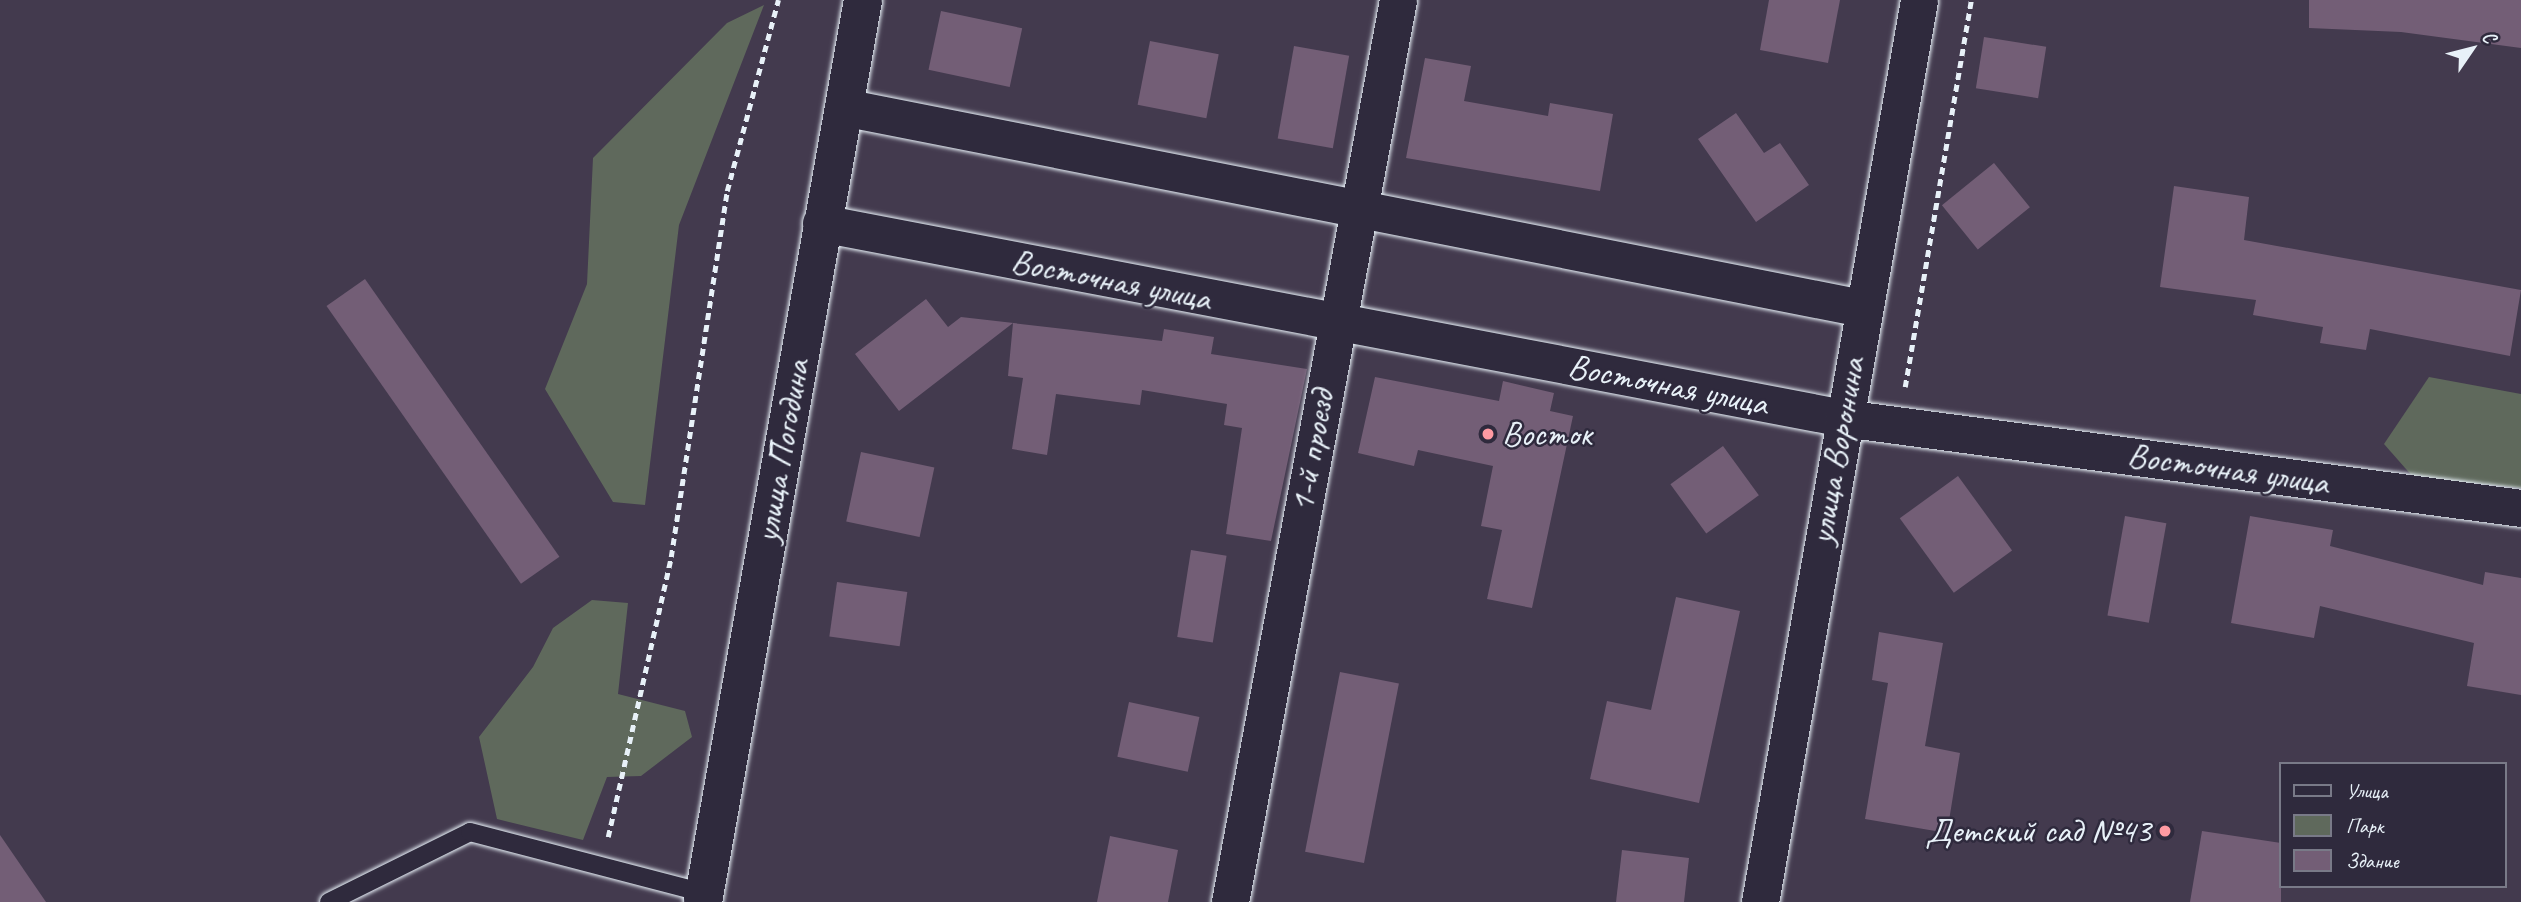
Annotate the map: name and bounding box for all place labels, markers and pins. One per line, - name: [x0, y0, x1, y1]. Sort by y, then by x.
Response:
- place label: Восток: [1502, 413, 1592, 455]
- marker: Восток: [1480, 426, 1496, 442]
- place label: Детский сад №43: [1925, 810, 2151, 852]
- marker: Детский сад №43: [2157, 823, 2173, 839]

